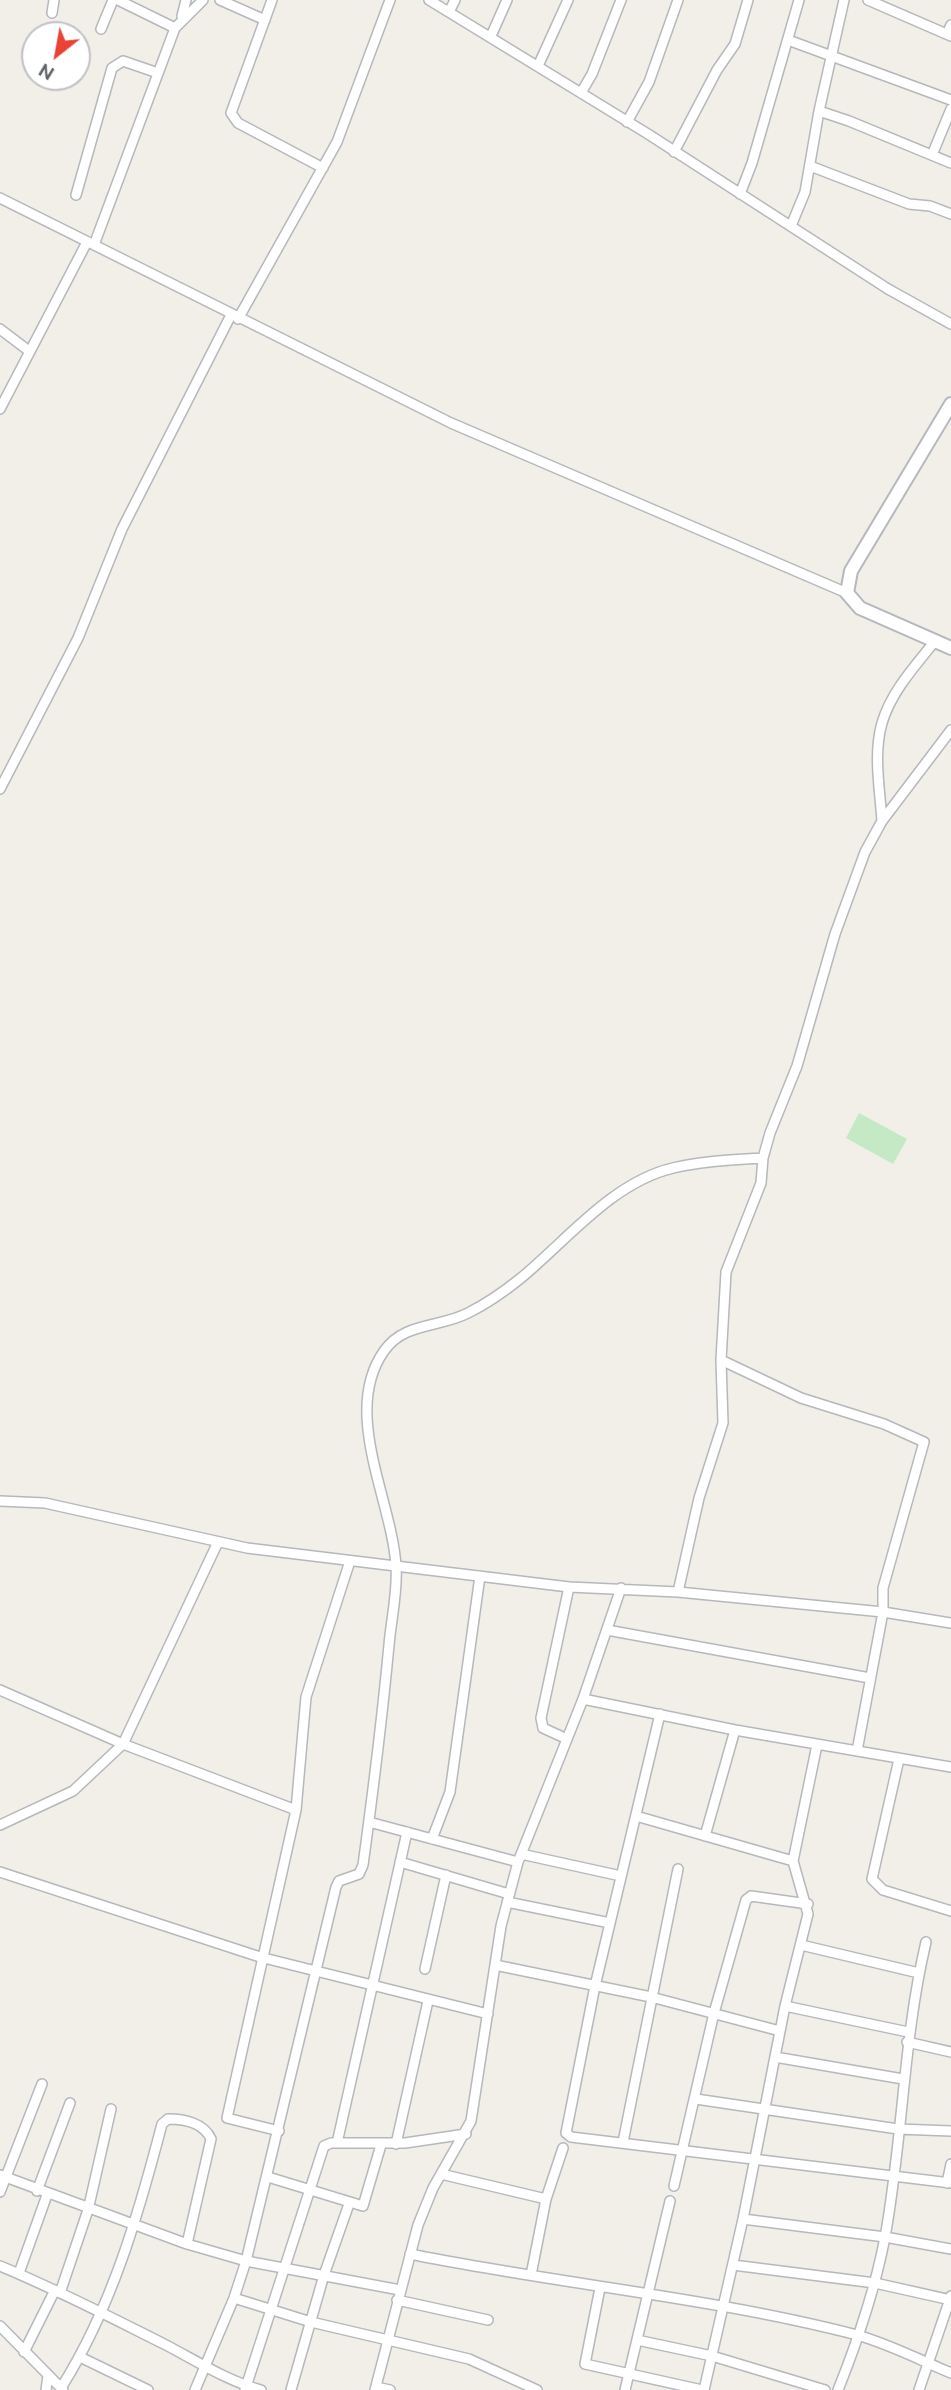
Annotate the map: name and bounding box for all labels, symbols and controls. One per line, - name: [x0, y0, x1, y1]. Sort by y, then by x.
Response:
- north arrow: [21, 21, 91, 91]
- text: N: [34, 59, 58, 85]

